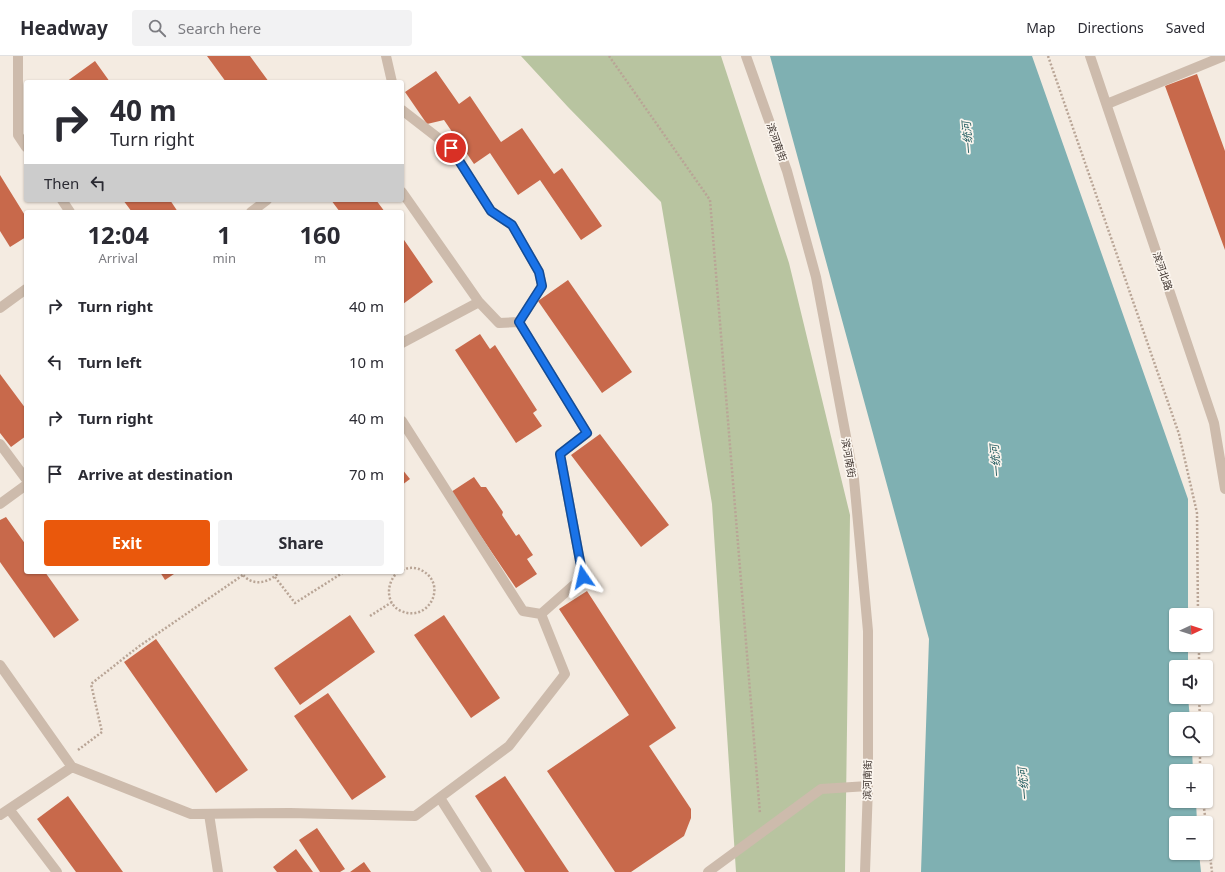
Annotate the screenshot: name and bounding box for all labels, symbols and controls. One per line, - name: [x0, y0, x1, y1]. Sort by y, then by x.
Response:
- search box: [132, 10, 412, 46]
- text: Headway: [20, 15, 108, 41]
- icon: search: [146, 17, 168, 39]
- text: Search here: [178, 18, 261, 38]
- text: Map: [1026, 18, 1055, 37]
- text: Directions: [1077, 18, 1144, 37]
- text: Saved: [1166, 18, 1205, 37]
- text: 40 m: [110, 91, 177, 129]
- icon: right: [44, 96, 96, 148]
- water label: 一统河: [958, 119, 976, 155]
- street label: 滨河南街: [764, 121, 790, 163]
- text: Turn right: [110, 127, 194, 151]
- pin: [434, 131, 468, 165]
- icon: arrive: [440, 137, 462, 159]
- icon: left: [87, 172, 109, 194]
- text: Then: [44, 173, 79, 193]
- text: 12:04: [87, 218, 149, 251]
- text: 1: [217, 218, 231, 251]
- text: 160: [299, 218, 341, 251]
- text: Arrival: [98, 249, 138, 267]
- text: min: [212, 249, 236, 267]
- text: m: [314, 249, 326, 267]
- street label: 滨河北路: [1150, 250, 1176, 292]
- icon: right: [44, 295, 66, 317]
- text: Turn right: [78, 296, 153, 316]
- text: 40 m: [349, 296, 384, 316]
- icon: left: [44, 351, 66, 373]
- text: Turn left: [78, 352, 142, 372]
- text: 10 m: [349, 352, 384, 372]
- icon: right: [44, 407, 66, 429]
- text: Turn right: [78, 408, 153, 428]
- text: 40 m: [349, 408, 384, 428]
- street label: 滨河南街: [839, 437, 859, 479]
- water label: 一统河: [986, 442, 1004, 478]
- icon: arrive: [44, 463, 66, 485]
- text: Arrive at destination: [78, 464, 233, 484]
- text: 70 m: [349, 464, 384, 484]
- button: Exit: [44, 520, 210, 566]
- button: Share: [218, 520, 384, 566]
- position arrow: [562, 556, 604, 598]
- north arrow: [1169, 608, 1213, 652]
- map controls: [1169, 608, 1213, 860]
- button: sound: [1169, 660, 1213, 704]
- button: search: [1169, 712, 1213, 756]
- street label: 滨河南街: [860, 760, 874, 800]
- button: +: [1169, 764, 1213, 808]
- water label: 一统河: [1014, 765, 1032, 801]
- button: −: [1169, 816, 1213, 860]

